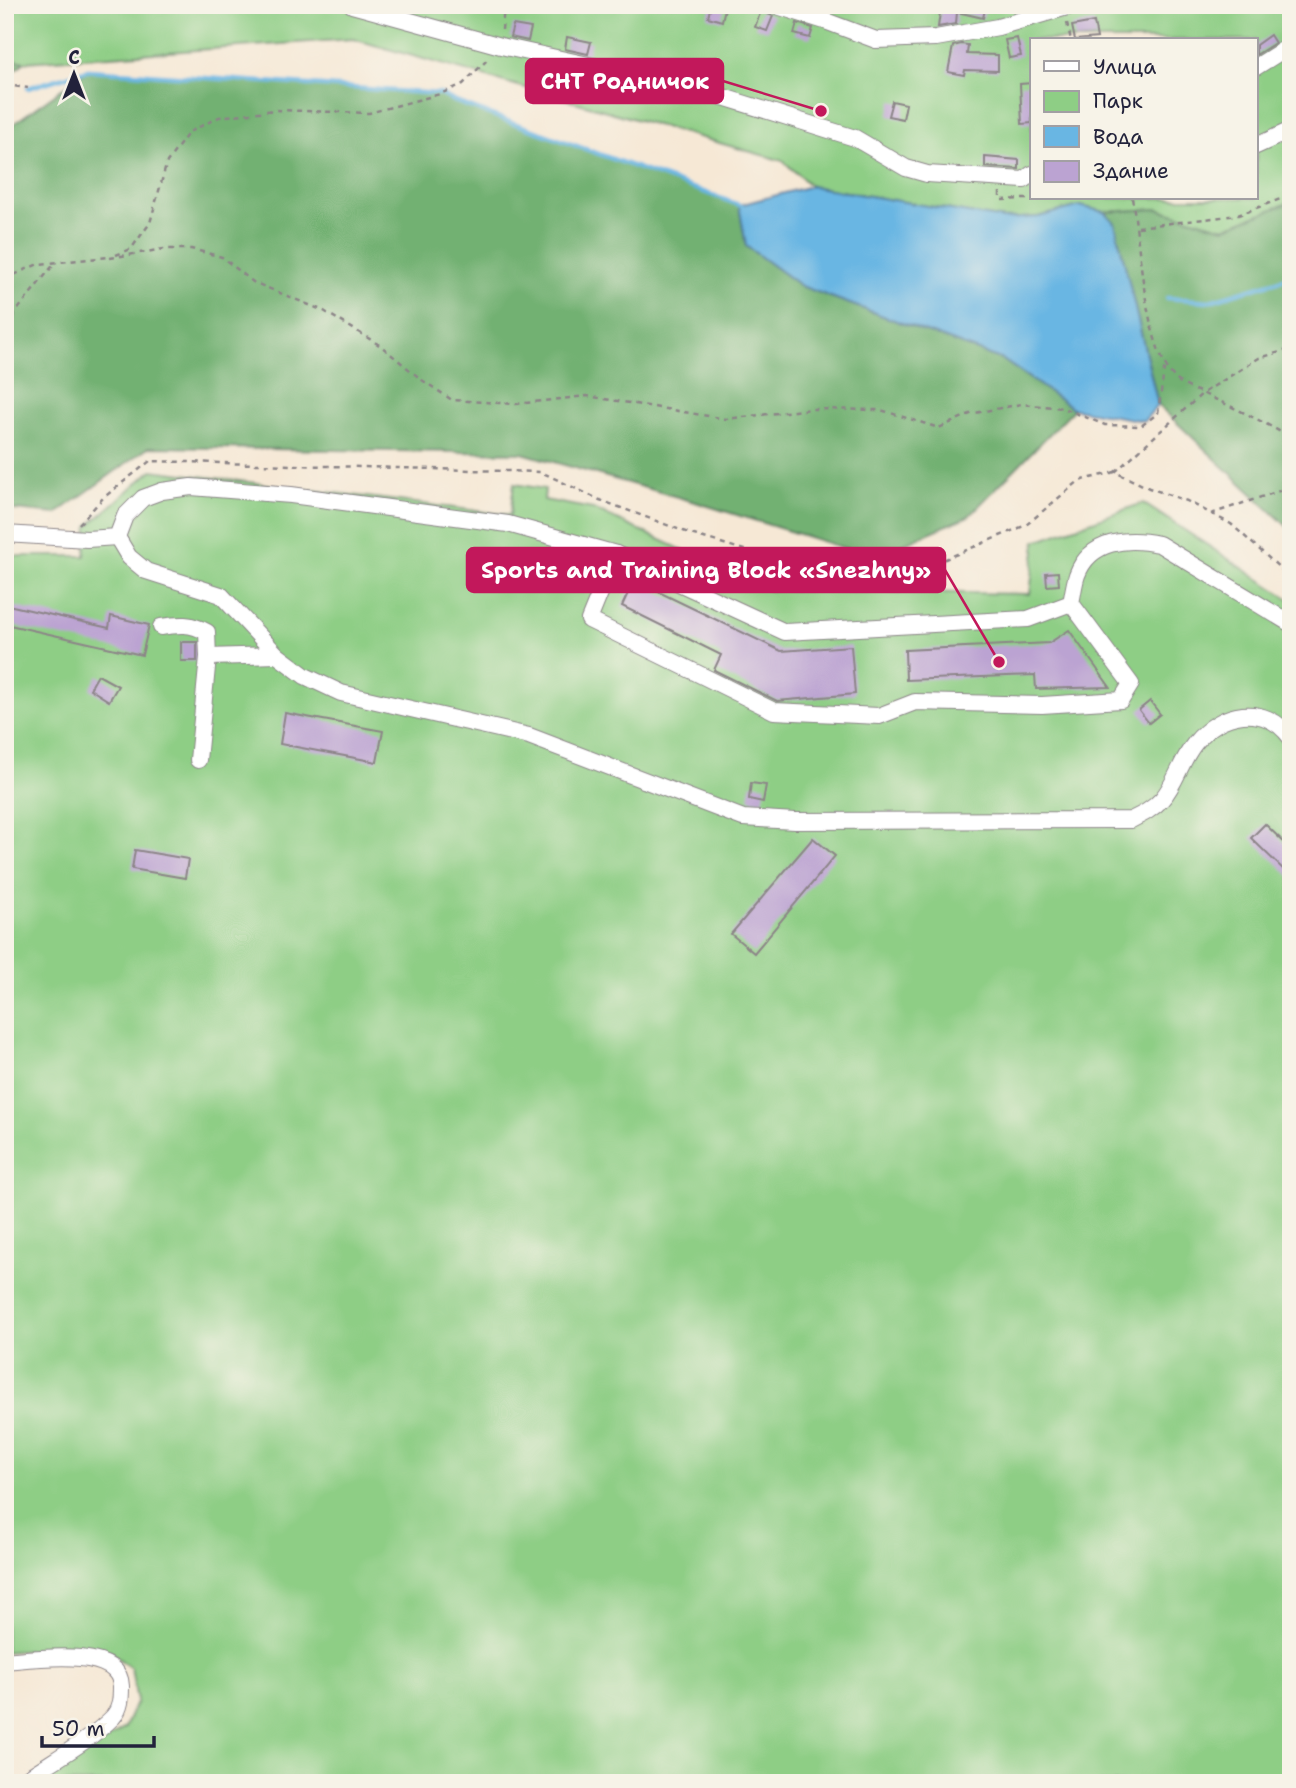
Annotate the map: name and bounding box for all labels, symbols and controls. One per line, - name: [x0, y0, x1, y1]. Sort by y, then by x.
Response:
- north arrow: [38, 38, 108, 108]
- legend: [1030, 38, 1258, 200]
- text: С: [68, 45, 80, 70]
- text: Улица: [1093, 53, 1156, 81]
- callout: СНТ Родничок: [526, 59, 723, 103]
- text: СНТ Родничок: [541, 66, 709, 96]
- text: Парк: [1093, 87, 1143, 115]
- text: Вода: [1093, 123, 1143, 151]
- text: Здание: [1093, 157, 1169, 185]
- callout: Sports and Training Block «Snezhny»: [467, 548, 945, 592]
- text: Sports and Training Block «Snezhny»: [481, 555, 931, 585]
- scale bar: [42, 1704, 154, 1748]
- text: 50 m: [52, 1715, 105, 1743]

